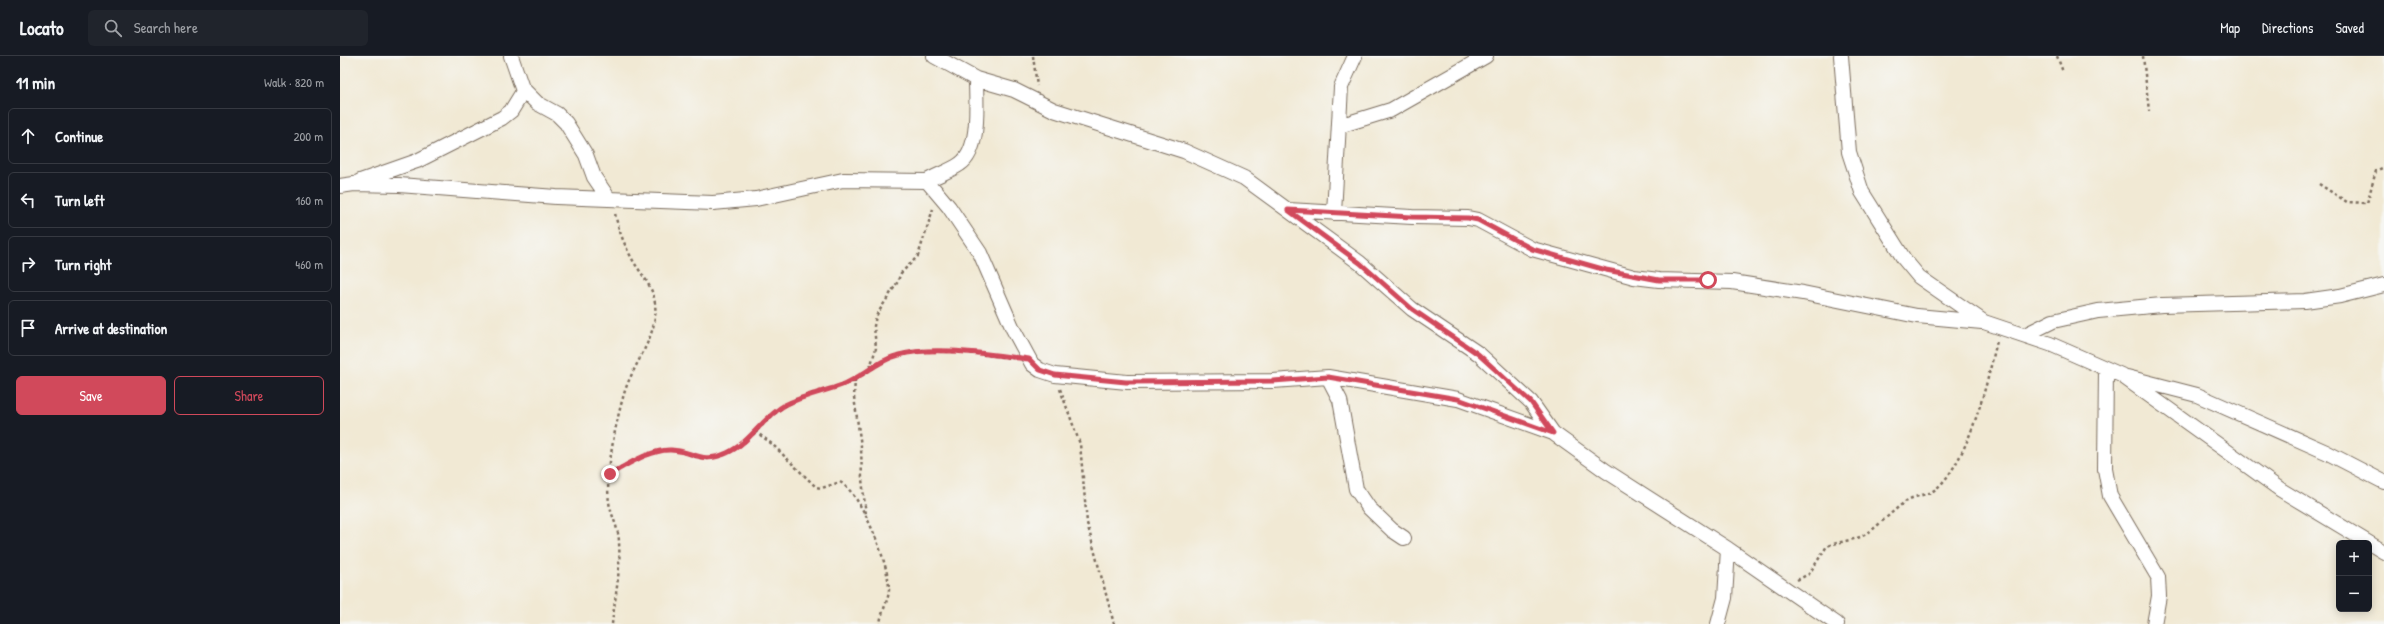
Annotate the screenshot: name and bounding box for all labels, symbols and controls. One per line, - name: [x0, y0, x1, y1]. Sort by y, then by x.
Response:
- search box: [88, 10, 368, 46]
- text: Locato: [20, 15, 64, 41]
- icon: search: [102, 17, 124, 39]
- text: Search here: [134, 17, 198, 38]
- text: Map: [2220, 18, 2240, 37]
- text: Directions: [2262, 18, 2313, 37]
- text: Saved: [2335, 18, 2364, 37]
- text: 11 min: [16, 71, 55, 94]
- text: Walk · 820 m: [264, 73, 324, 91]
- icon: ahead: [17, 125, 39, 147]
- text: Continue: [55, 126, 103, 147]
- text: 200 m: [293, 127, 323, 145]
- icon: left: [17, 189, 39, 211]
- text: Turn left: [55, 190, 105, 211]
- text: 160 m: [295, 191, 323, 209]
- icon: right: [17, 253, 39, 275]
- text: Turn right: [55, 254, 111, 275]
- text: 460 m: [295, 255, 323, 273]
- route start: [1699, 271, 1717, 289]
- icon: arrive: [17, 317, 39, 339]
- text: Arrive at destination: [55, 318, 167, 339]
- button: Save: [16, 376, 166, 415]
- button: Share: [174, 376, 324, 415]
- route end: [601, 465, 619, 483]
- map controls: [2336, 540, 2372, 612]
- button: +: [2336, 540, 2372, 576]
- button: −: [2336, 576, 2372, 612]

